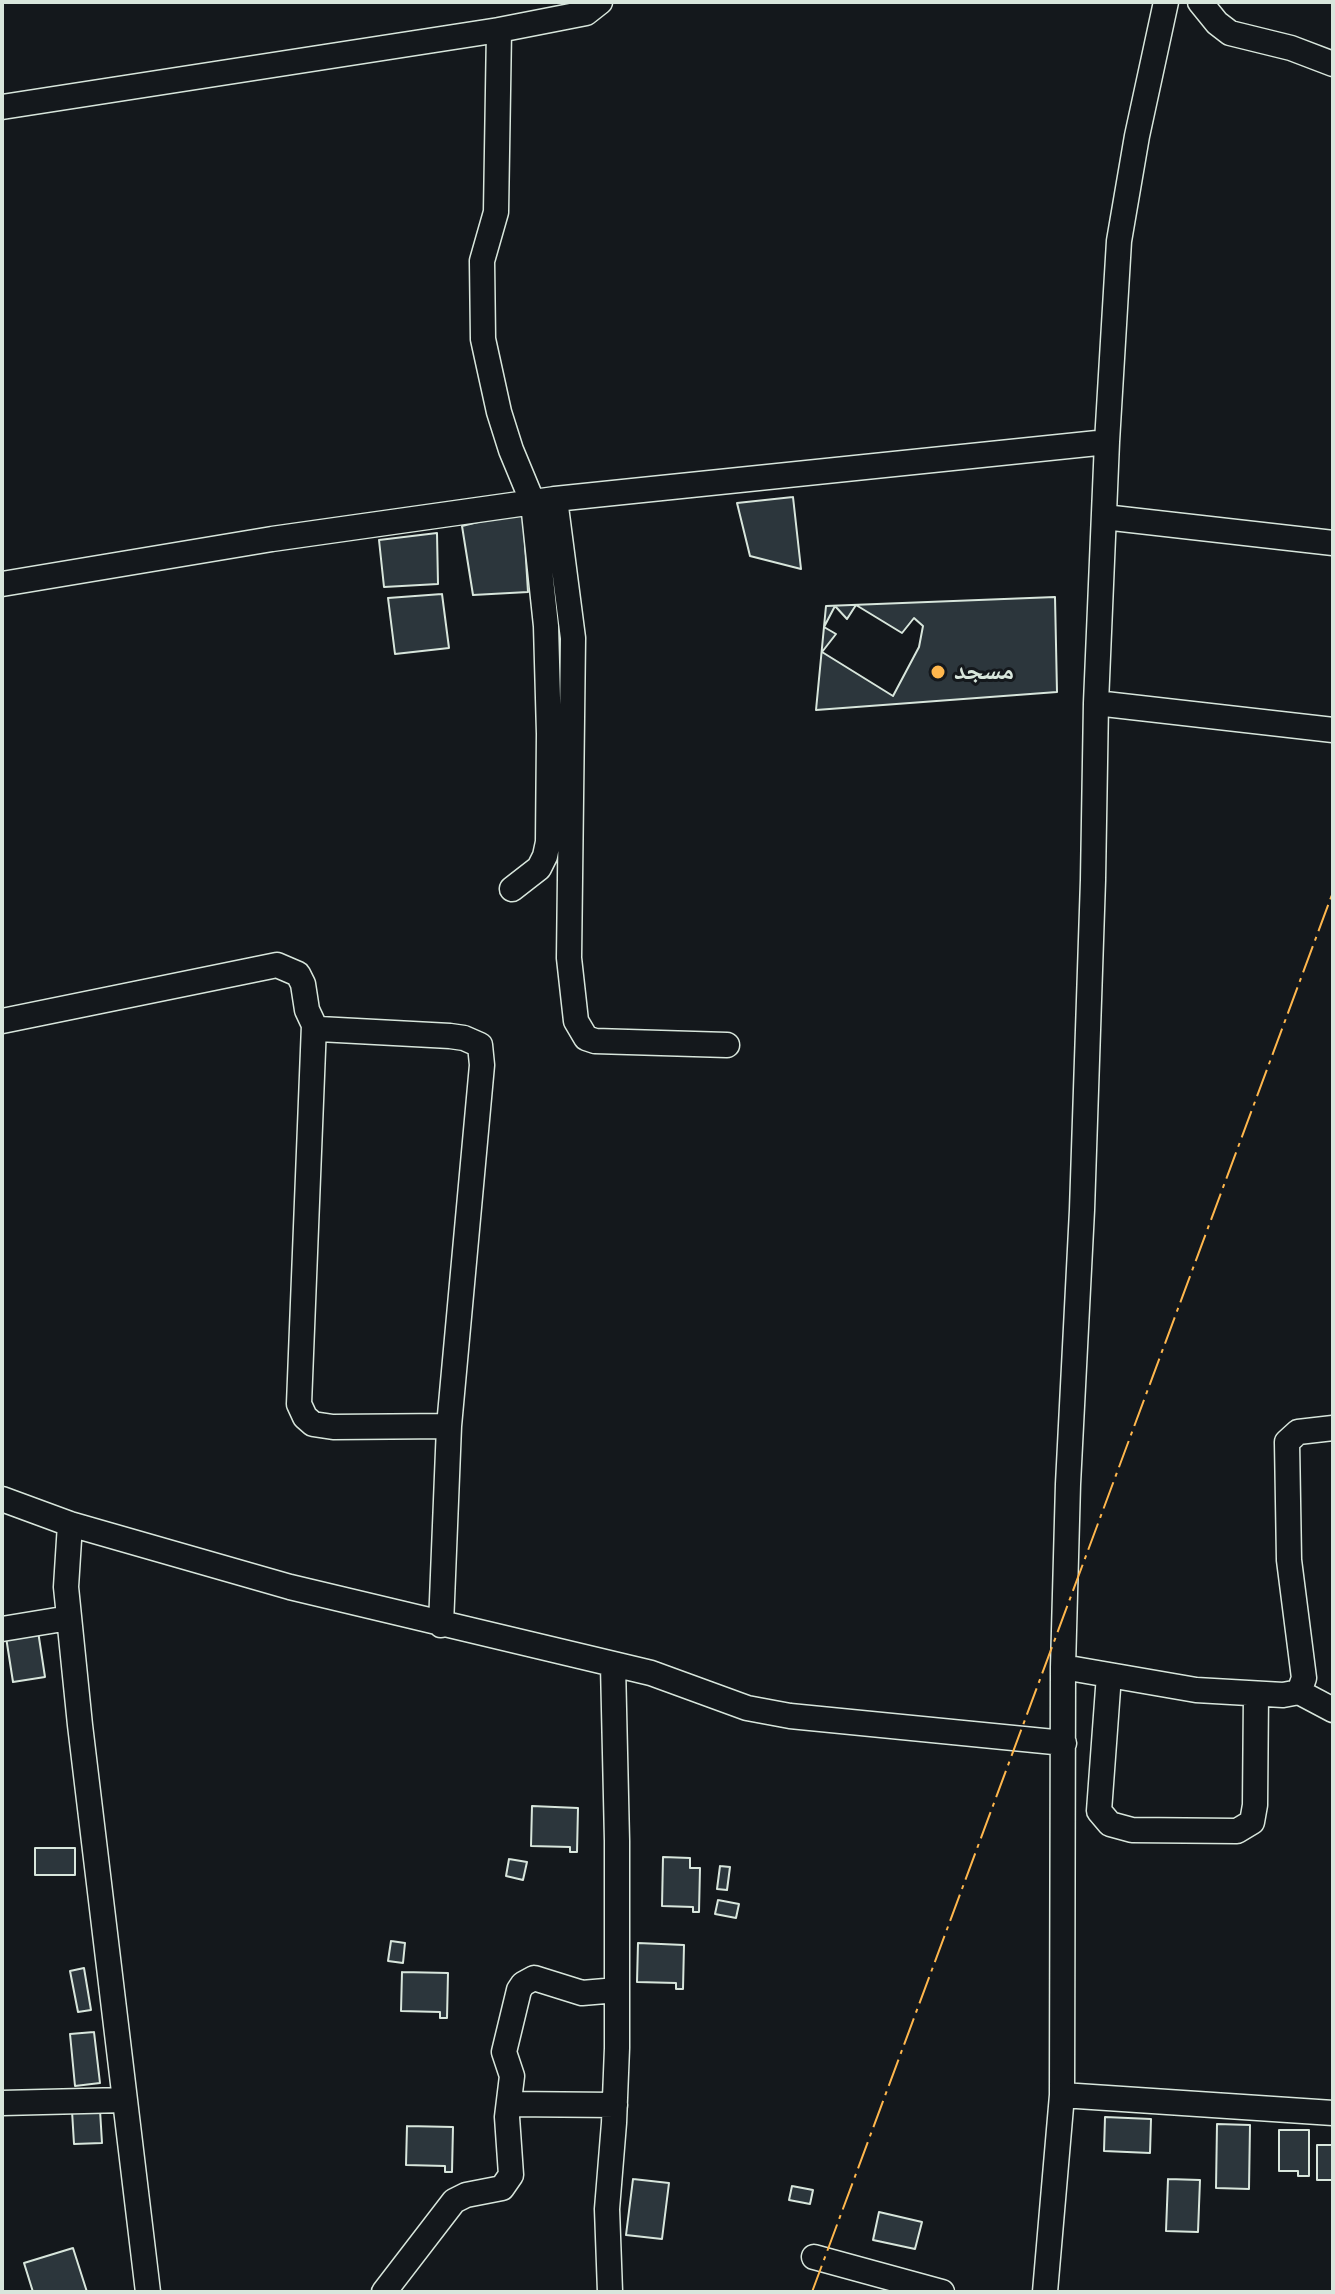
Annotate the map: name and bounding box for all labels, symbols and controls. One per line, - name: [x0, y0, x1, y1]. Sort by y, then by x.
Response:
- place label: مسجد: [954, 656, 1014, 688]
- marker: مسجد: [929, 663, 947, 681]

